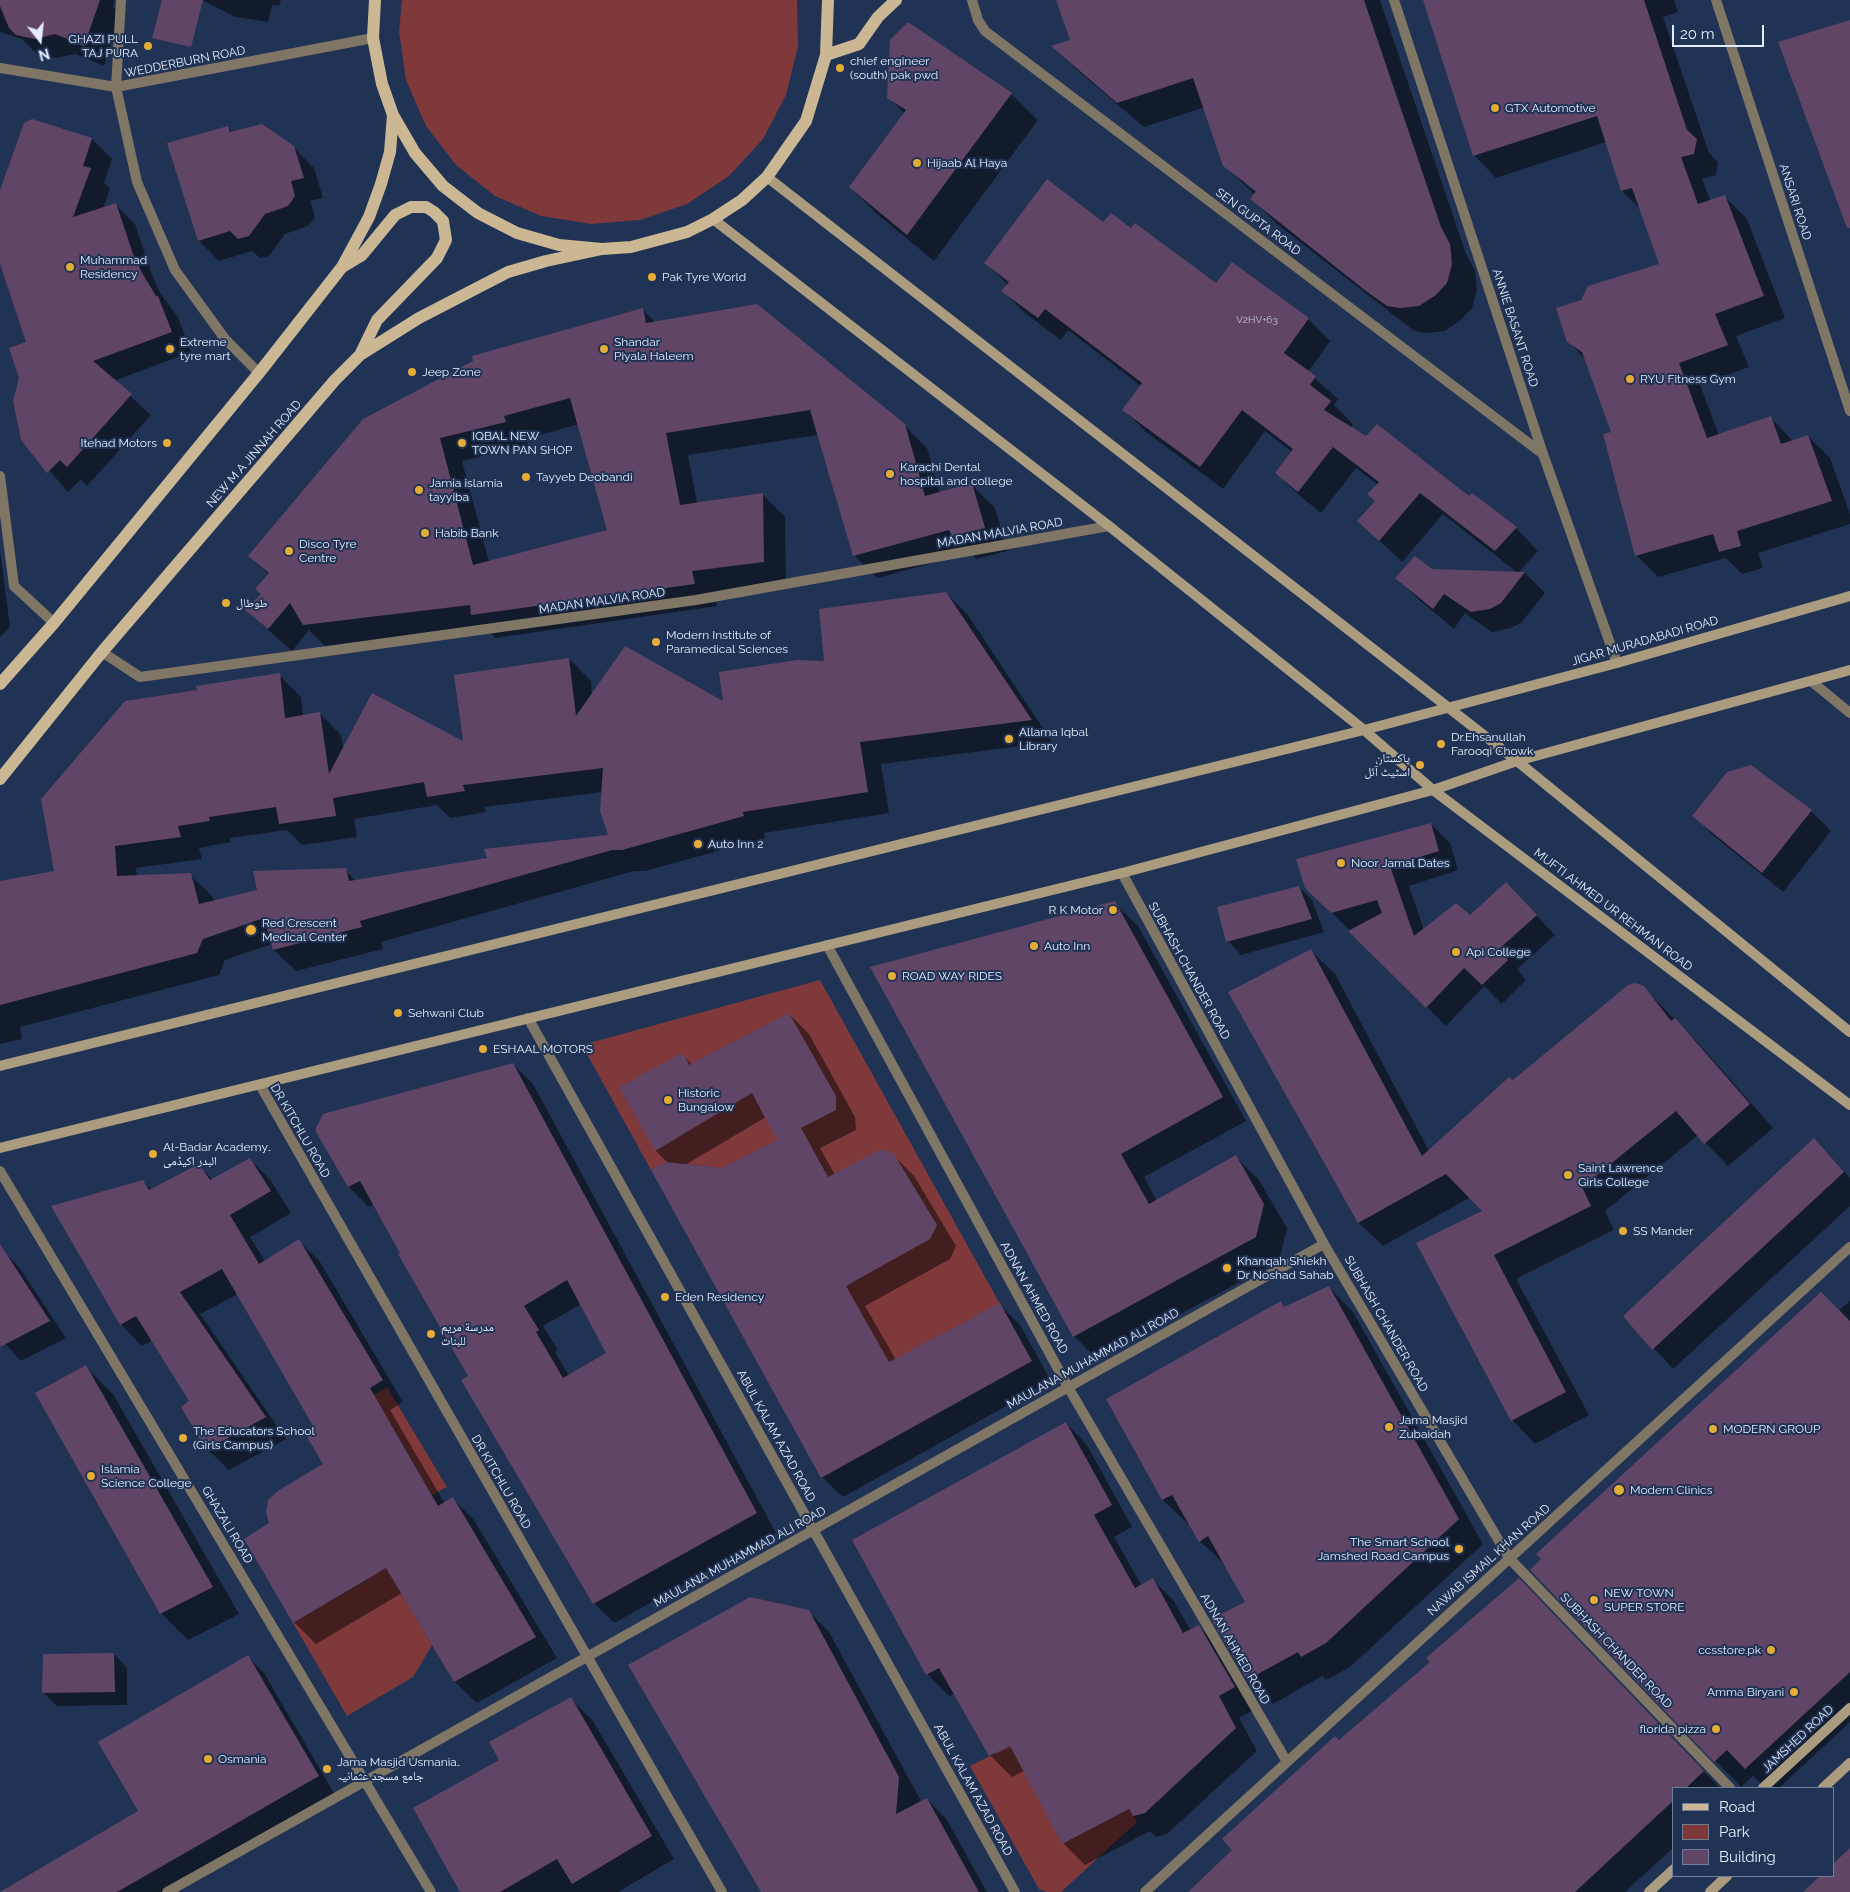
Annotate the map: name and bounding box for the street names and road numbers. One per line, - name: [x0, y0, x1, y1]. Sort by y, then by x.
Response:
- street label: WEDDERBURN ROAD: [123, 43, 247, 81]
- street label: ANSARI ROAD: [1776, 162, 1814, 242]
- street label: SEN GUPTA ROAD: [1213, 185, 1303, 259]
- street label: ANNIE BASANT ROAD: [1489, 267, 1541, 389]
- street label: NEW M A JINNAH ROAD: [203, 397, 305, 511]
- street label: MADAN MALVIA ROAD: [936, 515, 1064, 551]
- street label: MADAN MALVIA ROAD: [538, 585, 666, 617]
- street label: JIGAR MURADABADI ROAD: [1570, 613, 1720, 669]
- street label: MUFTI AHMED UR REHMAN ROAD: [1531, 846, 1695, 974]
- street label: SUBHASH CHANDER ROAD: [1145, 900, 1233, 1042]
- street label: DR KITCHLU ROAD: [267, 1081, 333, 1181]
- street label: ADNAN AHMED ROAD: [997, 1239, 1071, 1357]
- street label: SUBHASH CHANDER ROAD: [1341, 1253, 1431, 1395]
- street label: MAULANA MUHAMMAD ALI ROAD: [1004, 1306, 1182, 1412]
- street label: ABUL KALAM AZAD ROAD: [734, 1368, 818, 1504]
- street label: DR KITCHLU ROAD: [468, 1432, 534, 1532]
- street label: GHAZALI ROAD: [198, 1484, 256, 1566]
- street label: NAWAB ISMAIL KHAN ROAD: [1425, 1501, 1553, 1619]
- street label: MAULANA MUHAMMAD ALI ROAD: [651, 1504, 829, 1610]
- street label: SUBHASH CHANDER ROAD: [1557, 1590, 1675, 1712]
- street label: ADNAN AHMED ROAD: [1197, 1591, 1273, 1707]
- street label: JAMSHED ROAD: [1759, 1702, 1837, 1776]
- street label: ABUL KALAM AZAD ROAD: [931, 1722, 1015, 1858]

